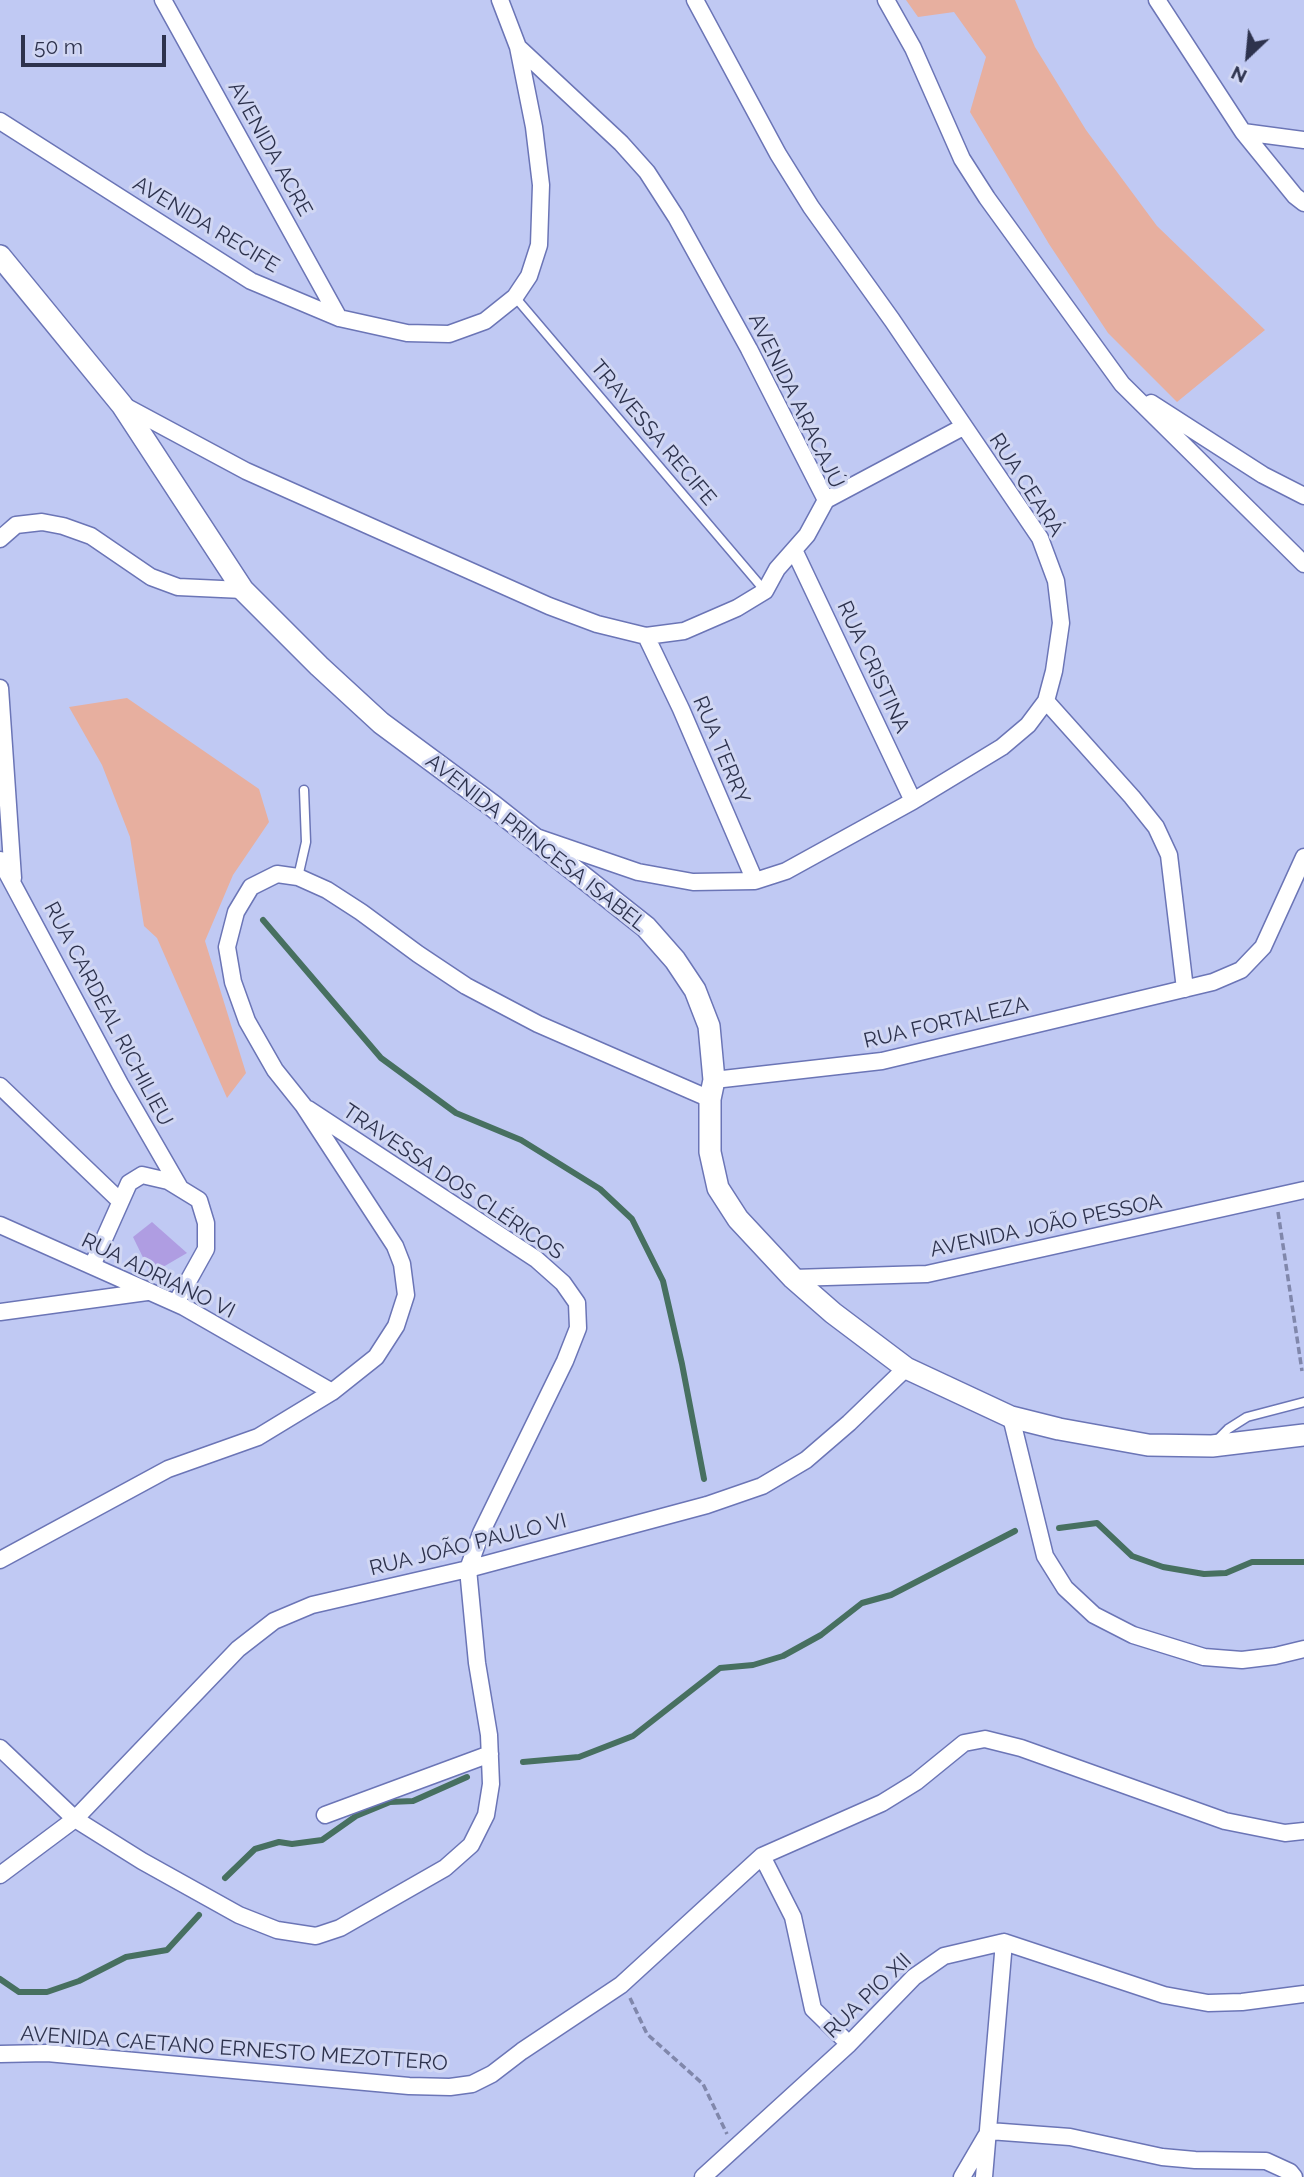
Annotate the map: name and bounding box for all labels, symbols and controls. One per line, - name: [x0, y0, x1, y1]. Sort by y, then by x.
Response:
- scale bar: [24, 21, 170, 65]
- north arrow: [1213, 21, 1283, 91]
- text: 50 m: [34, 34, 83, 59]
- text: N: [1227, 62, 1250, 88]
- street label: AVENIDA ACRE: [223, 77, 317, 221]
- street label: AVENIDA RECIFE: [128, 171, 284, 279]
- street label: AVENIDA ARACAJÚ: [743, 310, 849, 492]
- street label: TRAVESSA RECIFE: [585, 355, 721, 511]
- street label: RUA CEARÁ: [983, 429, 1069, 541]
- street label: RUA CRISTINA: [831, 597, 915, 737]
- street label: RUA TERRY: [687, 692, 755, 808]
- street label: AVENIDA PRINCESA ISABEL: [420, 749, 652, 937]
- street label: RUA CARDEAL RICHILIEU: [38, 898, 178, 1130]
- street label: RUA FORTALEZA: [861, 992, 1031, 1054]
- street label: TRAVESSA DOS CLÉRICOS: [338, 1099, 568, 1265]
- street label: AVENIDA JOÃO PESSOA: [928, 1189, 1164, 1263]
- street label: RUA ADRIANO VI: [77, 1228, 239, 1324]
- street label: RUA JOÃO PAULO VI: [367, 1508, 569, 1582]
- street label: RUA PIO XII: [819, 1948, 917, 2044]
- street label: AVENIDA CAETANO ERNESTO MEZOTTERO: [19, 2021, 449, 2077]

